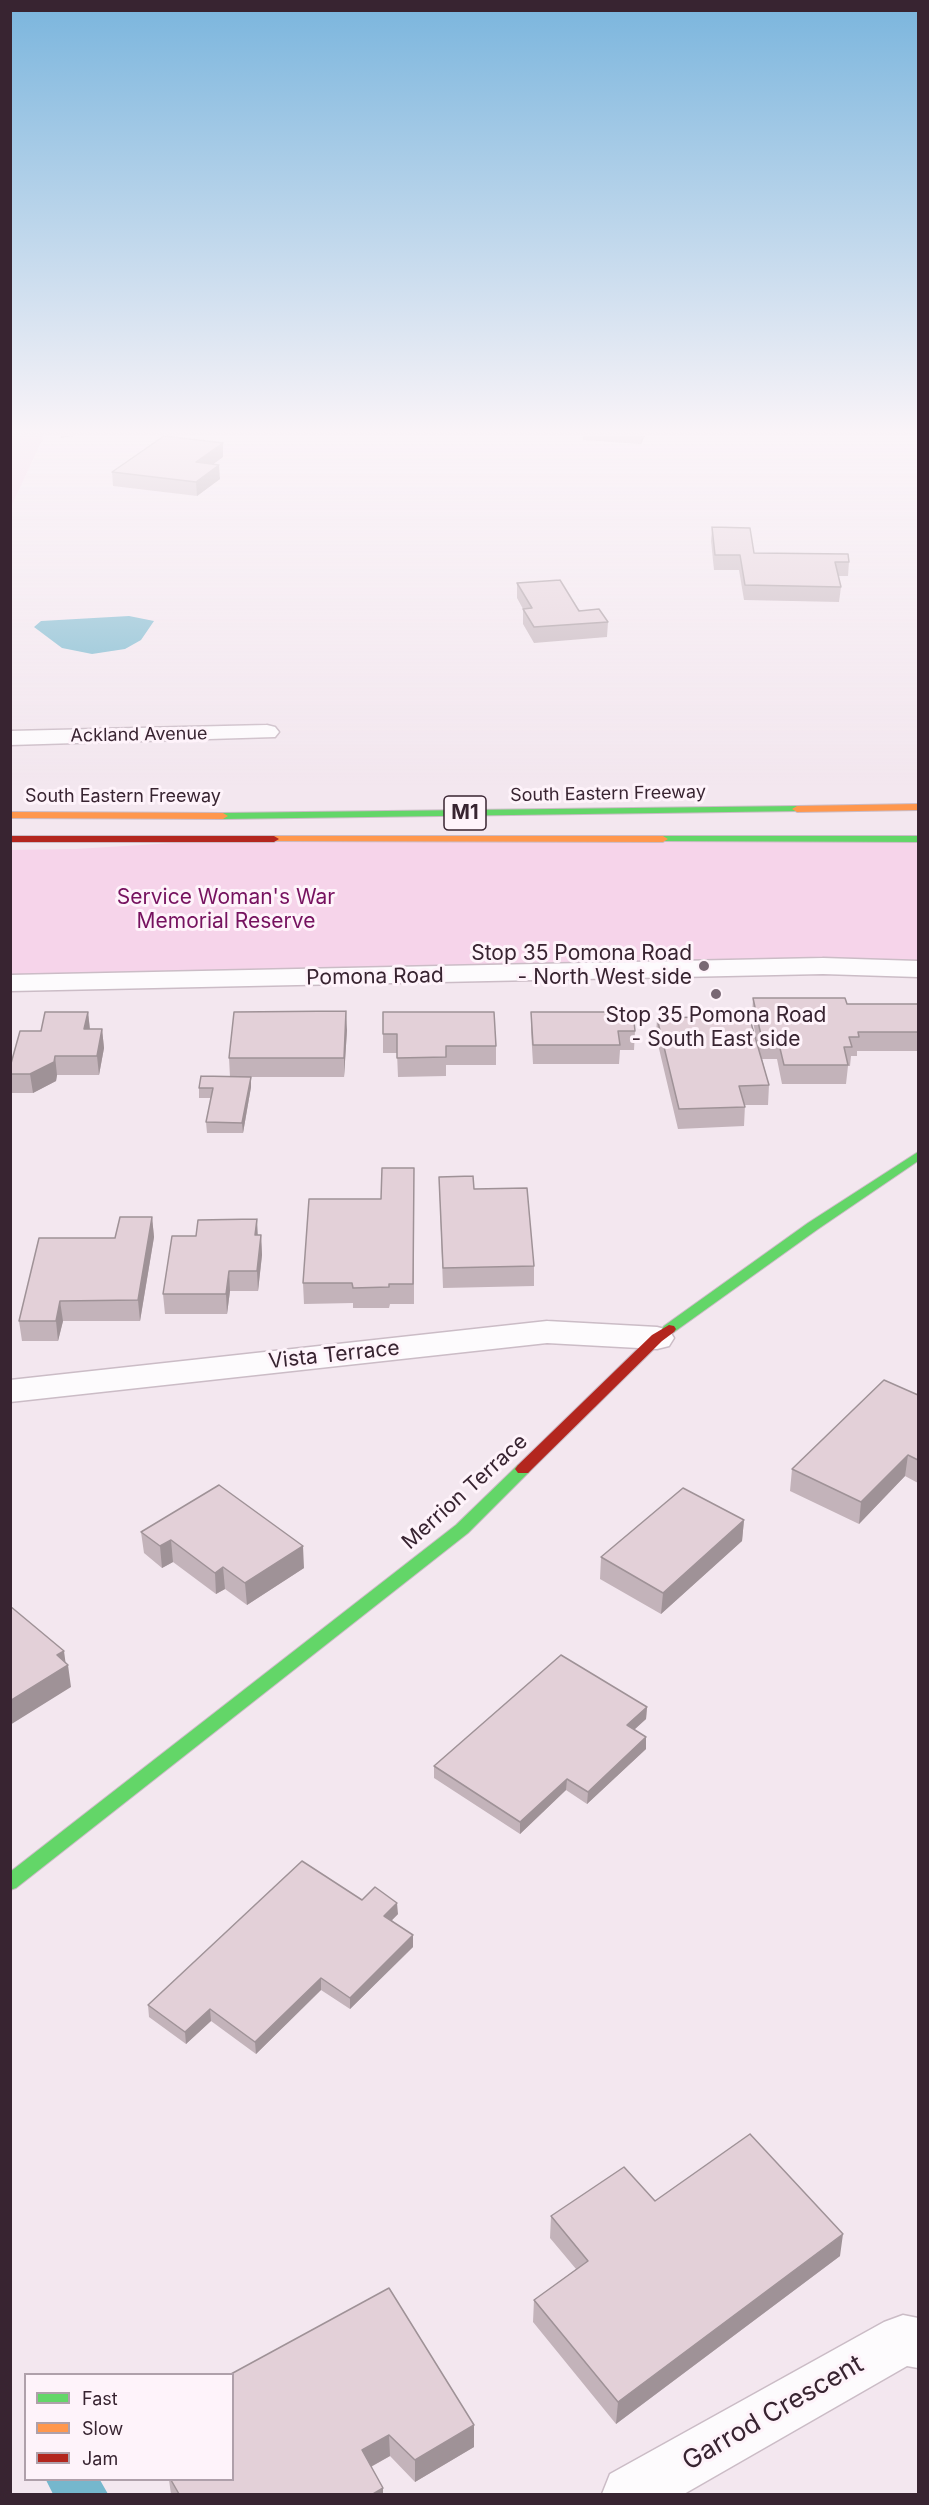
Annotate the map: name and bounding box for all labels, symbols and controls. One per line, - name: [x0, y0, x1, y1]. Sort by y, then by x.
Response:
- street label: Ackland Avenue: [70, 723, 208, 747]
- street label: South Eastern Freeway: [510, 781, 706, 807]
- street label: South Eastern Freeway: [25, 786, 221, 808]
- road number: M1: [444, 796, 486, 830]
- park label: Service Woman's War Memorial Reserve: [117, 885, 335, 935]
- place label: Stop 35 Pomona Road - North West side: [471, 941, 692, 991]
- marker: Stop 35 Pomona Road - North West side: [697, 959, 711, 973]
- street label: Pomona Road: [306, 963, 444, 991]
- marker: Stop 35 Pomona Road - South East side: [709, 987, 723, 1001]
- place label: Stop 35 Pomona Road - South East side: [606, 1003, 826, 1053]
- street label: Vista Terrace: [267, 1336, 401, 1374]
- street label: Merrion Terrace: [397, 1429, 533, 1555]
- street label: Garrod Crescent: [677, 2349, 869, 2477]
- legend: [24, 2373, 234, 2481]
- text: Fast: [82, 2388, 118, 2409]
- text: Slow: [82, 2418, 123, 2439]
- text: Jam: [82, 2448, 118, 2469]

